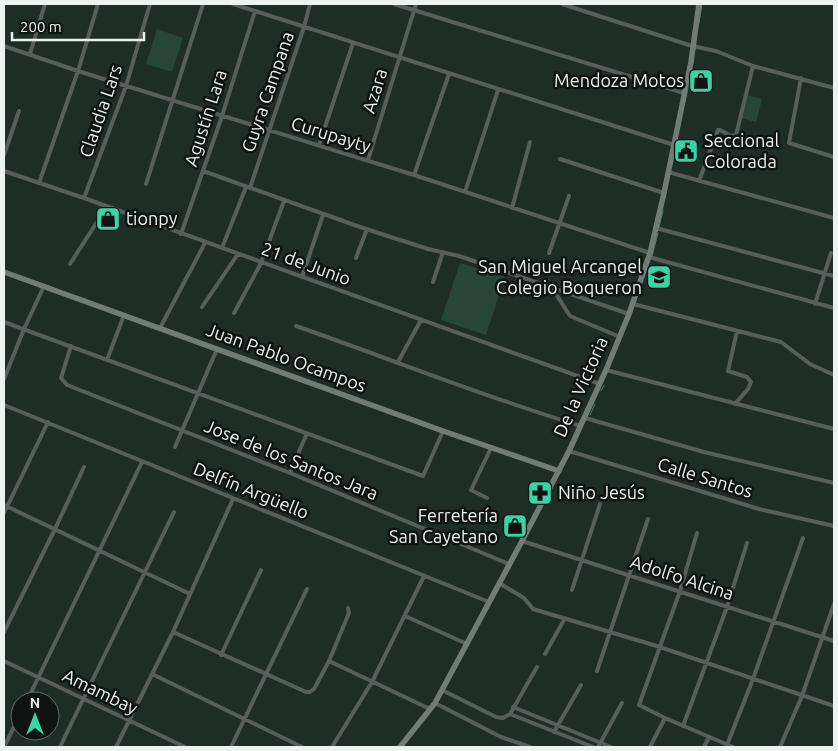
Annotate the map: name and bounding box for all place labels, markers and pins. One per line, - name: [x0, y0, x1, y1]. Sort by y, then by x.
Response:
- shop icon: Mendoza Motos: [688, 68, 714, 94]
- place label: Mendoza Motos: [554, 70, 684, 90]
- place label: Seccional Colorada: [704, 130, 779, 171]
- public building icon: Seccional Colorada: [673, 138, 699, 164]
- shop icon: tionpy: [95, 206, 121, 232]
- place label: tionpy: [126, 208, 178, 228]
- place label: San Miguel Arcangel Colegio Boqueron: [478, 256, 642, 297]
- school or university icon: San Miguel Arcangel Colegio Boqueron: [646, 264, 672, 290]
- pharmacy icon: Niño Jesús: [527, 480, 553, 506]
- place label: Niño Jesús: [558, 482, 645, 502]
- place label: Ferretería San Cayetano: [389, 505, 498, 546]
- shop icon: Ferretería San Cayetano: [502, 513, 528, 539]

